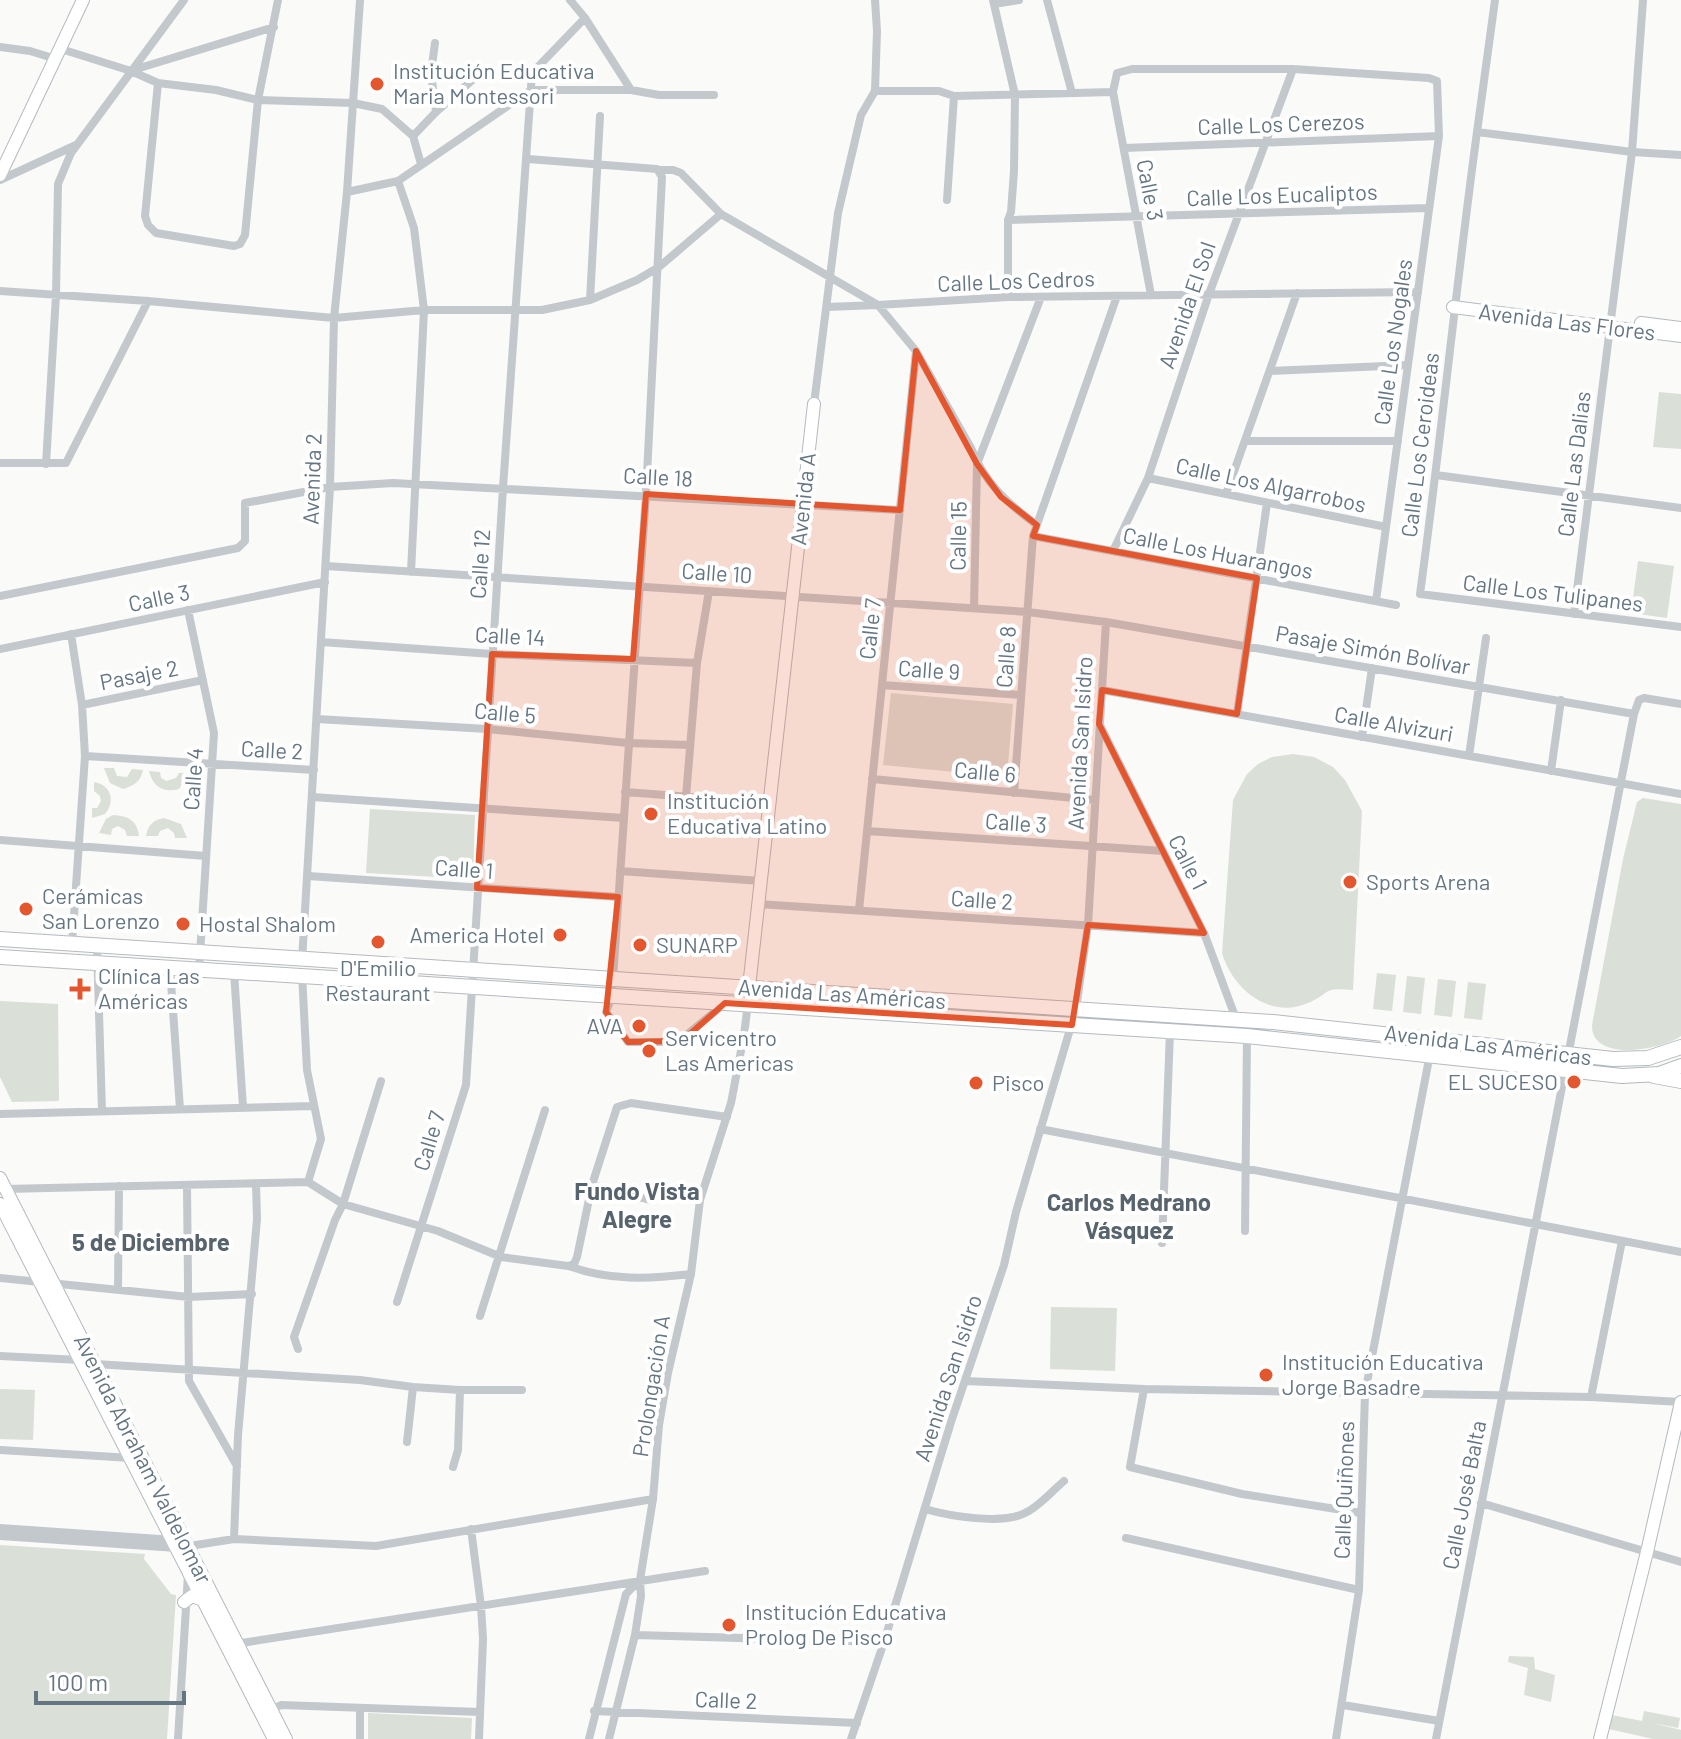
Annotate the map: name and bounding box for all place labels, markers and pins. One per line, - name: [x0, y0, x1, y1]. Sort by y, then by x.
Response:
- place label: Institución Educativa Maria Montessori: [393, 57, 594, 108]
- marker: Institución Educativa Maria Montessori: [368, 75, 386, 93]
- place label: Institución Educativa Latino: [667, 787, 827, 838]
- marker: Institución Educativa Latino: [642, 805, 660, 823]
- place label: Sports Arena: [1366, 868, 1490, 894]
- marker: Sports Arena: [1341, 873, 1359, 891]
- place label: Cerámicas San Lorenzo: [42, 882, 160, 933]
- marker: Cerámicas San Lorenzo: [17, 900, 35, 918]
- place label: Hostal Shalom: [199, 910, 336, 936]
- marker: Hostal Shalom: [174, 915, 192, 933]
- place label: America Hotel: [409, 921, 544, 947]
- marker: America Hotel: [551, 926, 569, 944]
- place label: SUNARP: [656, 931, 738, 957]
- marker: D'Emilio Restaurant: [369, 933, 387, 951]
- marker: SUNARP: [631, 936, 649, 954]
- place label: D'Emilio Restaurant: [325, 954, 431, 1005]
- place label: Clínica Las Américas: [98, 962, 200, 1013]
- marker: Clínica Las Américas: [69, 978, 91, 1000]
- place label: AVA: [586, 1012, 623, 1038]
- marker: AVA: [630, 1017, 648, 1035]
- place label: Servicentro Las Americas: [665, 1024, 794, 1075]
- marker: Servicentro Las Americas: [640, 1042, 658, 1060]
- place label: EL SUCESO: [1448, 1068, 1558, 1094]
- place label: Pisco: [992, 1069, 1045, 1095]
- marker: EL SUCESO: [1565, 1073, 1583, 1091]
- marker: Pisco: [967, 1074, 985, 1092]
- place label: Institución Educativa Jorge Basadre: [1282, 1348, 1483, 1399]
- marker: Institución Educativa Jorge Basadre: [1257, 1366, 1275, 1384]
- place label: Institución Educativa Prolog De Pisco: [745, 1598, 946, 1649]
- marker: Institución Educativa Prolog De Pisco: [720, 1616, 738, 1634]

